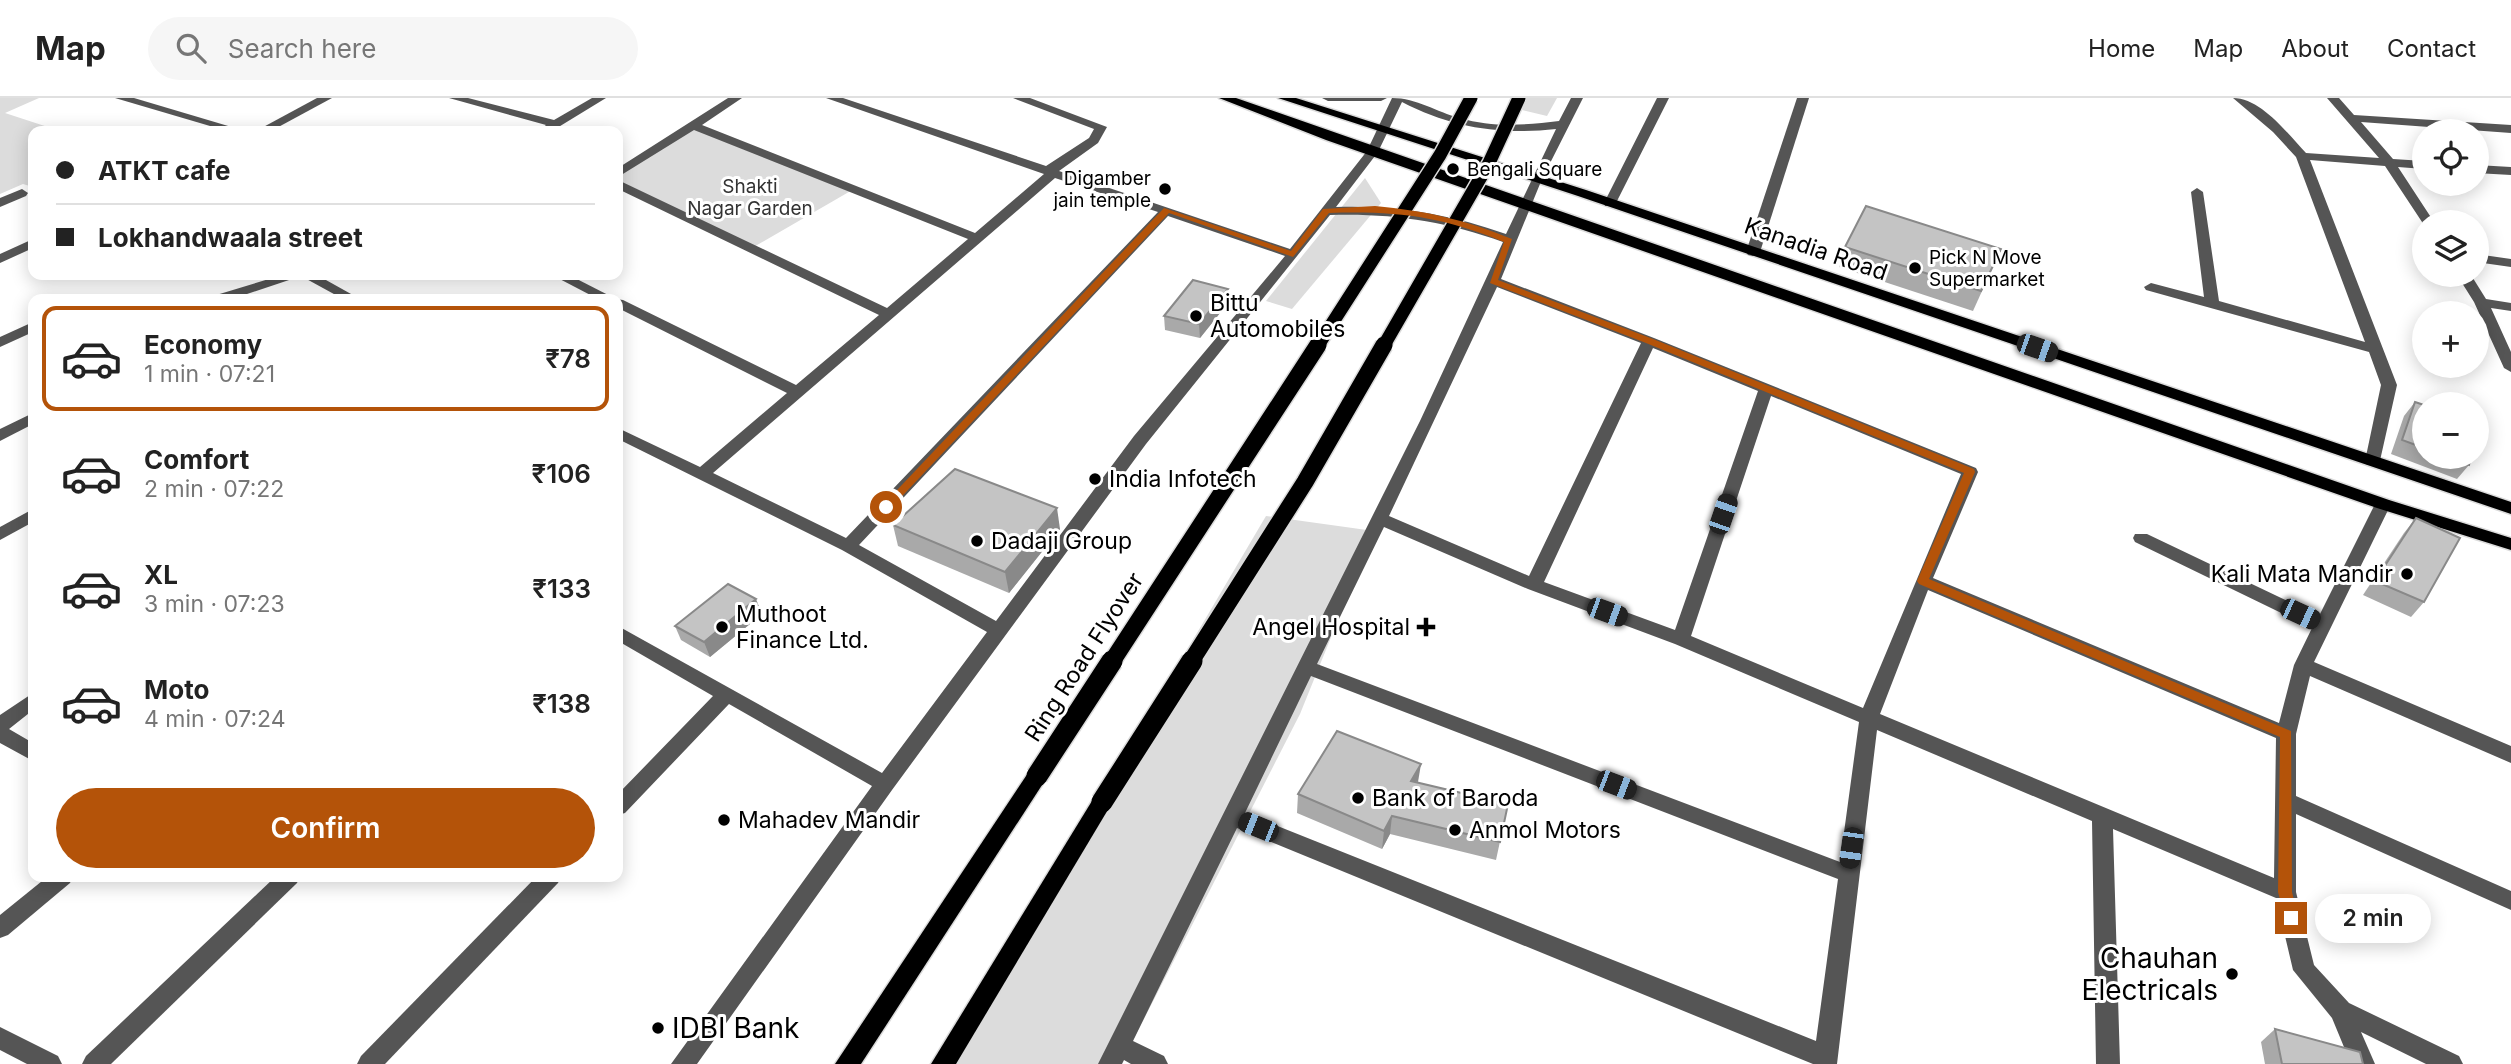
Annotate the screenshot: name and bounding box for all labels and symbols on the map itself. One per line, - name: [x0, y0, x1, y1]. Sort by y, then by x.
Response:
- place label: Bengali Square: [1467, 158, 1602, 181]
- marker: Bengali Square: [1445, 161, 1461, 177]
- place label: Digamber jain temple: [1052, 167, 1151, 212]
- park label: Shakti Nagar Garden: [687, 175, 813, 220]
- marker: Digamber jain temple: [1157, 181, 1173, 197]
- street label: Kanadia Road: [1741, 211, 1891, 287]
- place label: Pick N Move Supermarket: [1929, 246, 2045, 291]
- marker: Pick N Move Supermarket: [1907, 260, 1923, 276]
- place label: Bittu Automobiles: [1210, 289, 1345, 343]
- marker: Bittu Automobiles: [1188, 308, 1204, 324]
- car: [2014, 331, 2061, 365]
- place label: India Infotech: [1109, 465, 1257, 493]
- marker: India Infotech: [1087, 471, 1103, 487]
- route start: [870, 491, 902, 523]
- car: [1707, 491, 1740, 537]
- place label: Dadaji Group: [991, 527, 1132, 555]
- marker: Dadaji Group: [969, 533, 985, 549]
- place label: Kali Mata Mandir: [2211, 560, 2393, 588]
- marker: Kali Mata Mandir: [2399, 566, 2415, 582]
- street label: Ring Road Flyover: [1019, 567, 1149, 747]
- car: [1584, 595, 1631, 629]
- car: [2277, 596, 2324, 632]
- place label: Muthoot Finance Ltd.: [736, 600, 869, 654]
- place label: Angel Hospital: [1252, 613, 1410, 641]
- marker: Angel Hospital: [1416, 617, 1436, 637]
- marker: Muthoot Finance Ltd.: [714, 619, 730, 635]
- car: [1593, 768, 1640, 802]
- place label: Bank of Baroda: [1372, 784, 1538, 812]
- marker: Bank of Baroda: [1350, 790, 1366, 806]
- place label: Mahadev Mandir: [738, 806, 921, 834]
- car: [1235, 809, 1282, 845]
- marker: Mahadev Mandir: [716, 812, 732, 828]
- place label: Anmol Motors: [1469, 816, 1621, 844]
- marker: Anmol Motors: [1447, 822, 1463, 838]
- car: [1838, 826, 1865, 870]
- callout: 2 min: [2316, 894, 2431, 942]
- route end: [2275, 902, 2307, 934]
- place label: Chauhan Electricals: [2082, 941, 2218, 1007]
- marker: Chauhan Electricals: [2224, 966, 2240, 982]
- place label: IDBI Bank: [672, 1011, 799, 1045]
- marker: IDBI Bank: [650, 1020, 666, 1036]

